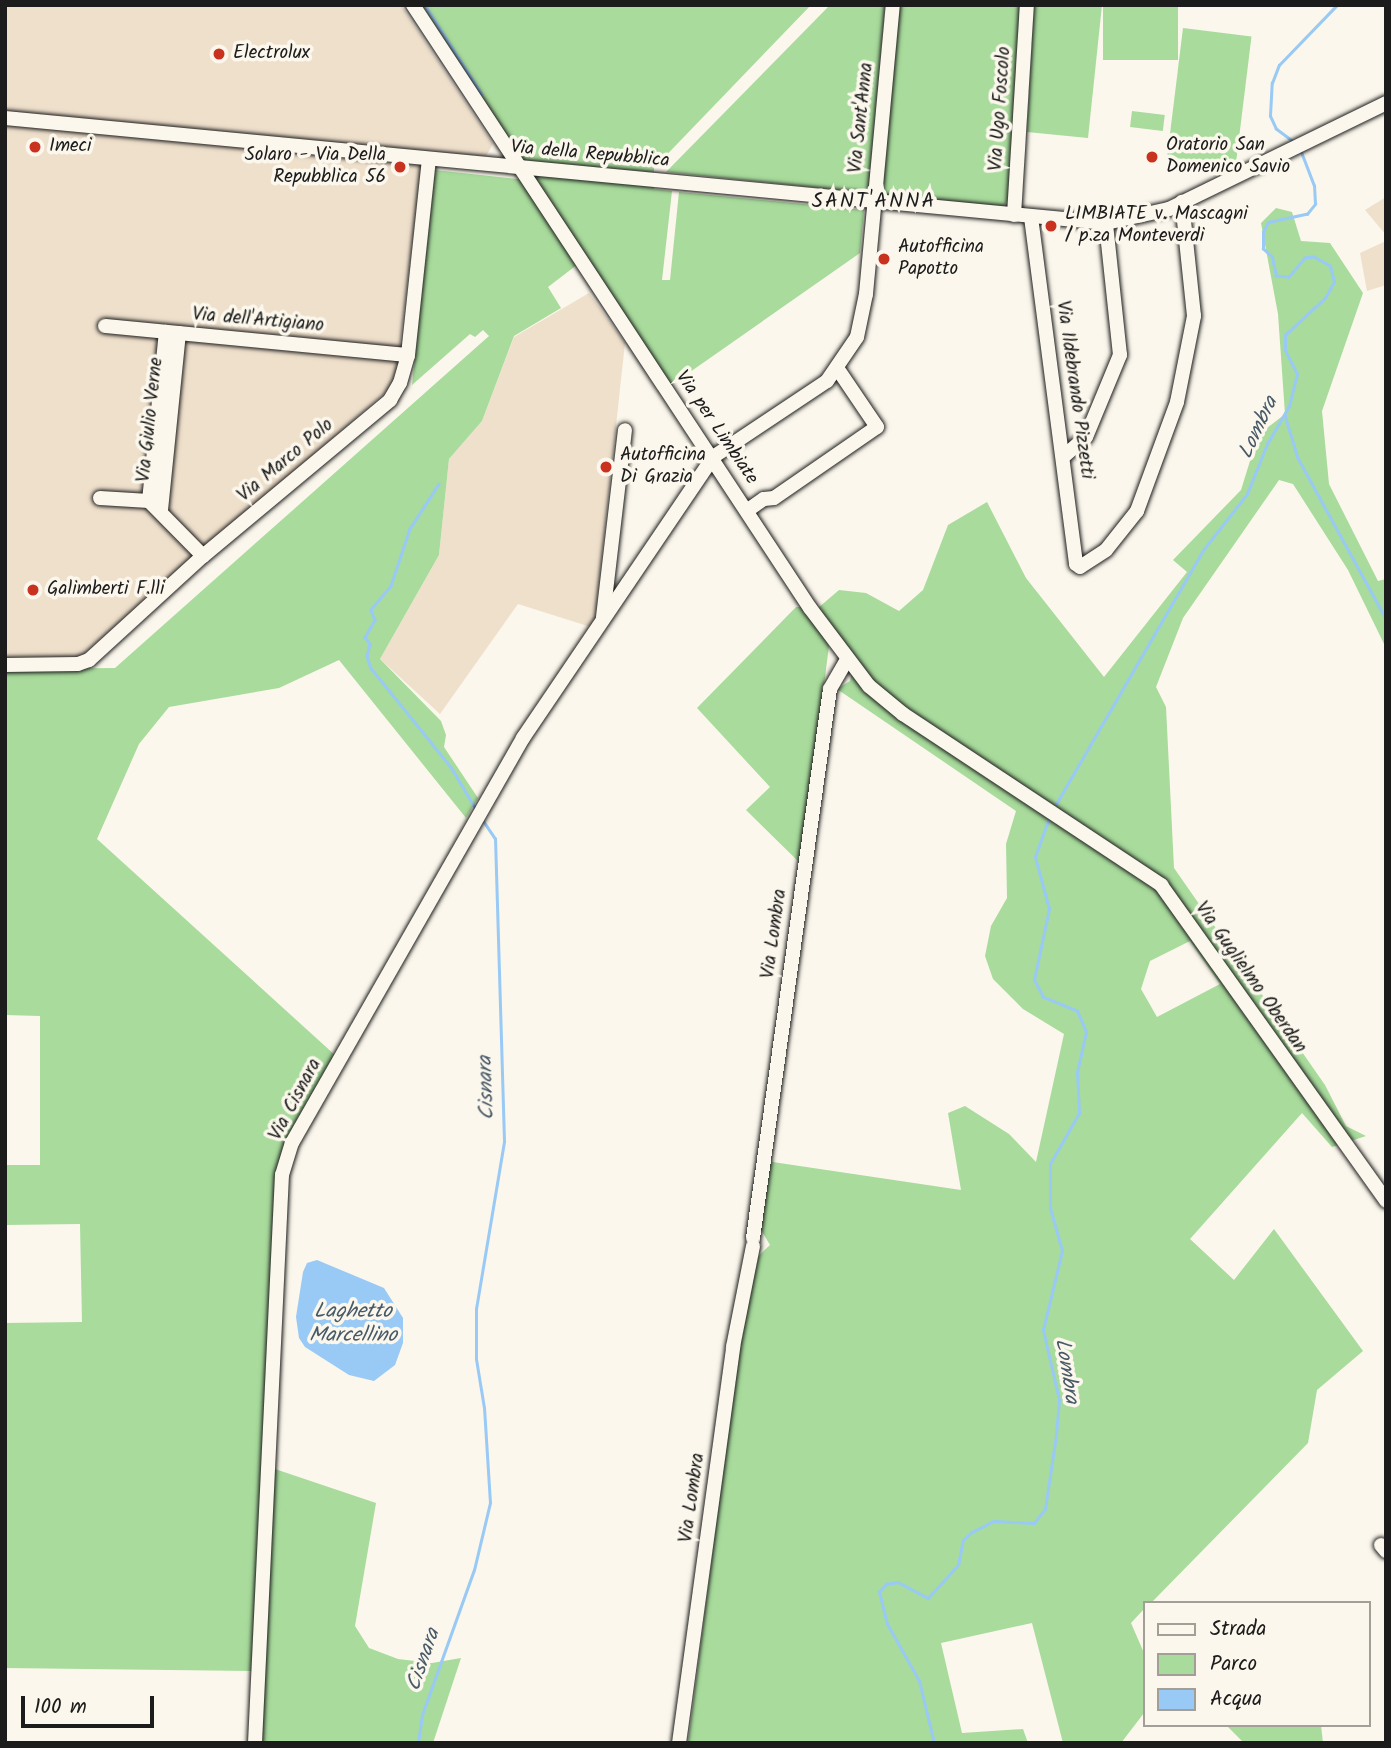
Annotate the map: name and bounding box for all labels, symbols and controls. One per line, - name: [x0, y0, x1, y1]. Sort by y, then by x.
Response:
- place label: Electrolux: [233, 43, 310, 65]
- marker: Electrolux: [211, 46, 227, 62]
- street label: Via Ugo Foscolo: [985, 46, 1017, 172]
- street label: Via Sant'Anna: [845, 62, 879, 174]
- place label: Oratorio San Domenico Savio: [1166, 135, 1290, 179]
- place label: Imeci: [49, 136, 92, 158]
- street label: Via della Repubblica: [510, 137, 670, 173]
- marker: Imeci: [27, 139, 43, 155]
- place label: Solaro - Via Della Repubblica 56: [245, 145, 386, 189]
- marker: Oratorio San Domenico Savio: [1144, 149, 1160, 165]
- marker: Solaro - Via Della Repubblica 56: [392, 159, 408, 175]
- district label: SANT'ANNA: [813, 189, 935, 215]
- place label: LIMBIATE v. Mascagni / p.za Monteverdi: [1065, 204, 1248, 248]
- marker: LIMBIATE v. Mascagni / p.za Monteverdi: [1043, 218, 1059, 234]
- place label: Autofficina Papotto: [898, 237, 984, 281]
- marker: Autofficina Papotto: [876, 251, 892, 267]
- street label: Via Ildebrando Pizzetti: [1050, 299, 1098, 481]
- street label: Via dell'Artigiano: [191, 304, 325, 338]
- street label: Via Giulio Verne: [133, 356, 169, 484]
- street label: Via per Limbiate: [670, 367, 762, 489]
- water label: Lombra: [1234, 393, 1284, 463]
- street label: Via Marco Polo: [233, 414, 339, 508]
- place label: Autofficina Di Grazia: [620, 445, 706, 489]
- marker: Autofficina Di Grazia: [598, 459, 614, 475]
- place label: Galimberti F.lli: [47, 579, 164, 601]
- marker: Galimberti F.lli: [25, 582, 41, 598]
- street label: Via Lombra: [757, 888, 793, 980]
- street label: Via Guglielmo Oberdan: [1189, 898, 1311, 1058]
- street label: Via Cisnara: [265, 1055, 327, 1145]
- water label: Cisnara: [473, 1055, 501, 1121]
- water label: Laghetto Marcellino: [309, 1299, 397, 1349]
- water label: Lombra: [1048, 1337, 1084, 1405]
- street label: Via Lombra: [675, 1452, 711, 1544]
- legend: [1142, 1601, 1370, 1727]
- text: Strada: [1210, 1613, 1266, 1646]
- water label: Cisnara: [402, 1625, 446, 1695]
- text: Parco: [1210, 1648, 1257, 1681]
- scale bar: [24, 1682, 158, 1726]
- text: Acqua: [1210, 1683, 1262, 1716]
- text: 100 m: [34, 1691, 87, 1724]

